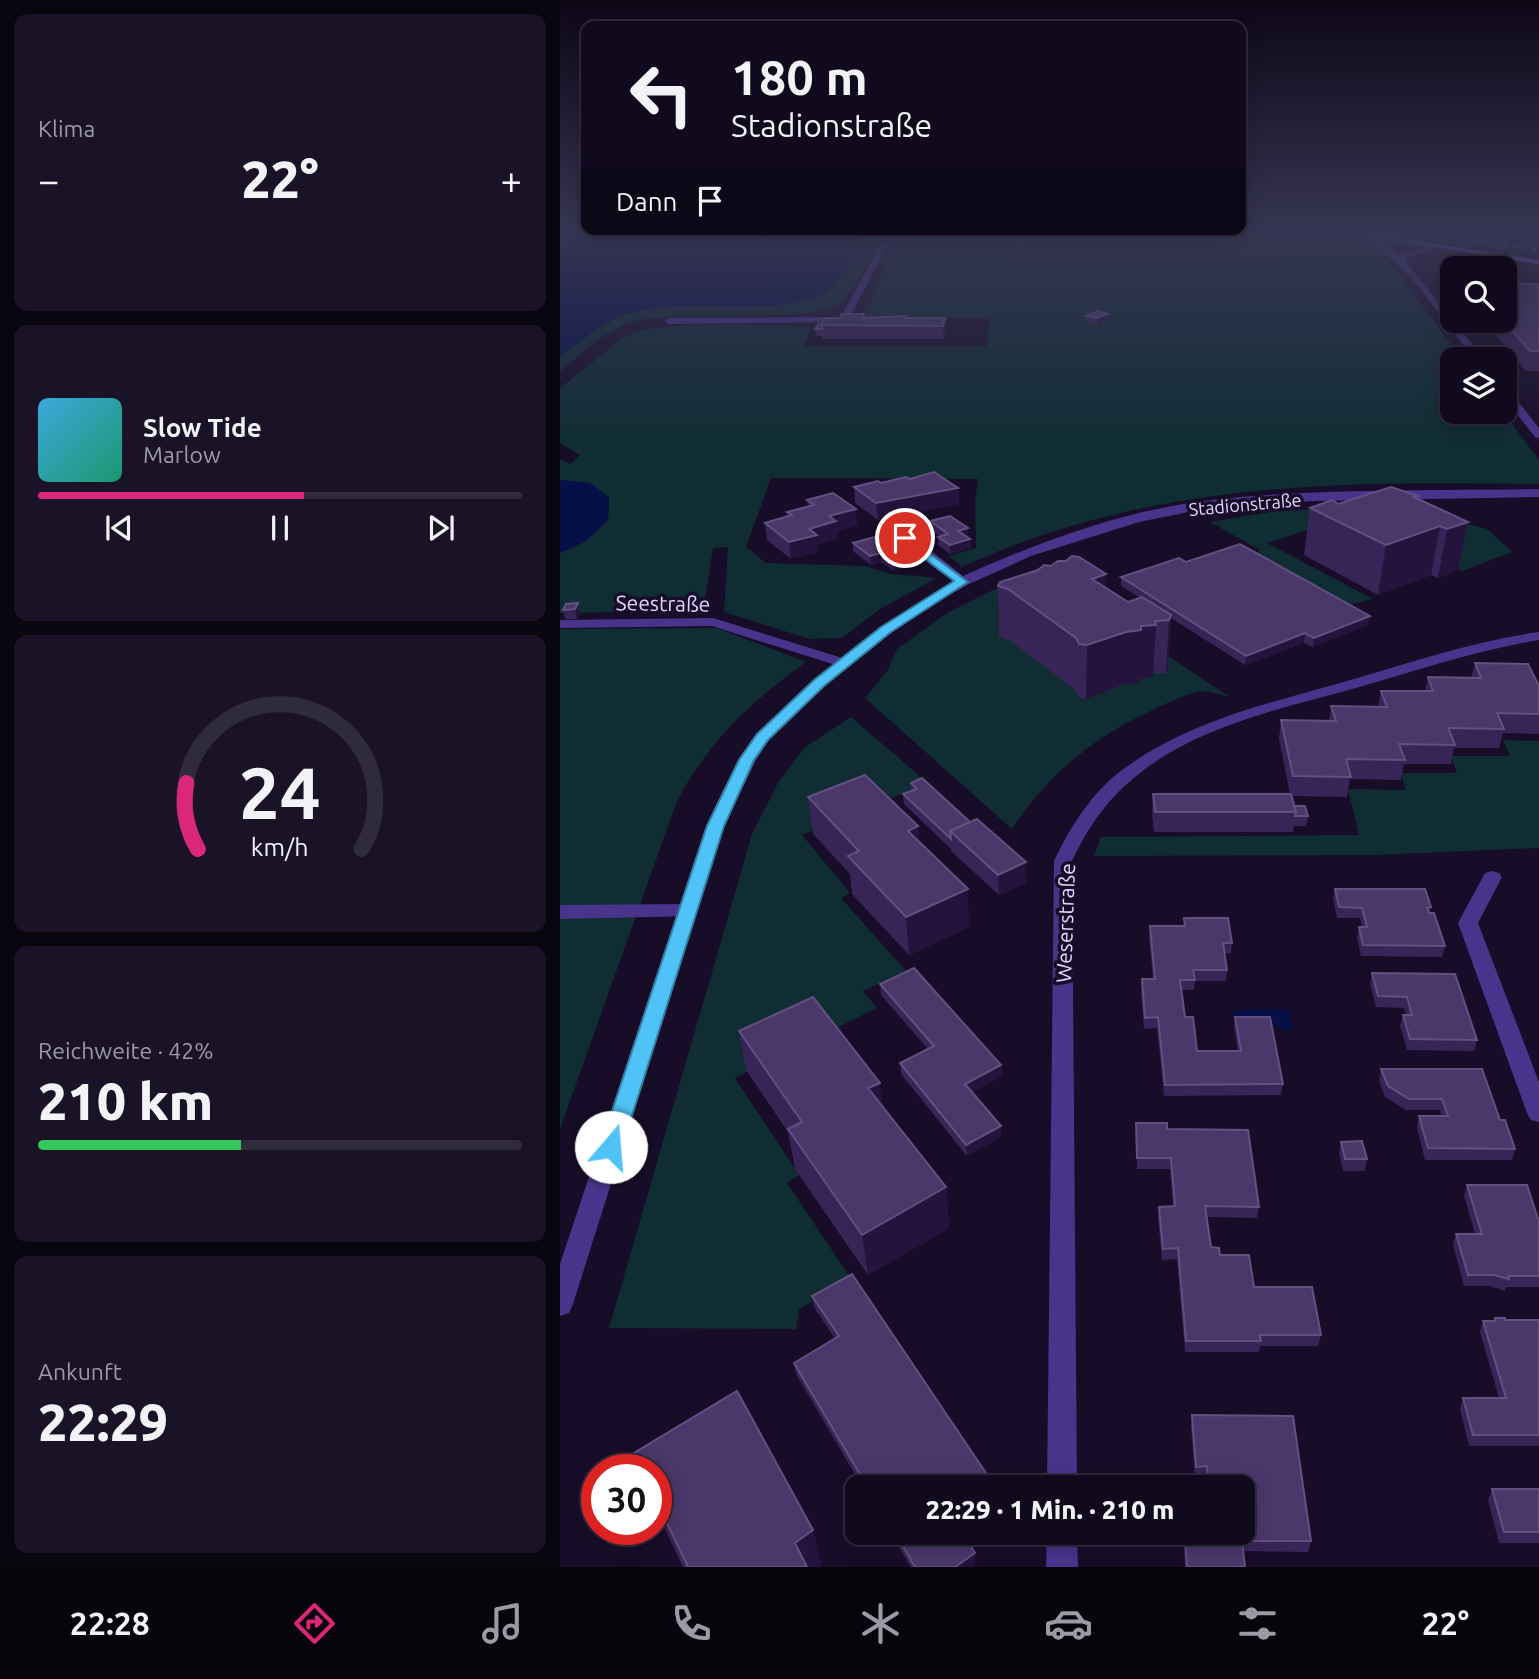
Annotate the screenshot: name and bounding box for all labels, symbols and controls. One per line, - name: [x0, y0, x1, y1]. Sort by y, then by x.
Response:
- icon: left: [616, 49, 707, 140]
- text: 180 m: [731, 49, 868, 104]
- text: Stadionstraße: [731, 107, 932, 143]
- text: Klima: [38, 116, 95, 141]
- text: 22°: [241, 150, 319, 208]
- text: −: [38, 159, 59, 201]
- text: +: [501, 159, 522, 201]
- icon: arrive: [691, 182, 729, 220]
- text: Dann: [616, 187, 677, 216]
- map controls: [1440, 256, 1517, 424]
- button: search: [1440, 256, 1517, 333]
- button: layers: [1440, 347, 1517, 424]
- text: Slow Tide: [143, 413, 262, 442]
- text: Marlow: [143, 442, 221, 467]
- street label: Stadionstraße: [1188, 489, 1302, 519]
- pin: [875, 508, 935, 568]
- icon: previous: [100, 509, 138, 547]
- icon: pause: [261, 509, 299, 547]
- icon: next: [422, 509, 460, 547]
- icon: arrive: [886, 519, 924, 557]
- street label: Seestraße: [616, 590, 710, 616]
- text: 24: [239, 752, 321, 834]
- text: km/h: [251, 833, 309, 861]
- street label: Weserstraße: [1051, 863, 1079, 983]
- text: Reichweite · 42%: [38, 1038, 214, 1063]
- text: 210 km: [38, 1072, 213, 1130]
- position arrow: [574, 1110, 648, 1184]
- text: Ankunft: [38, 1359, 122, 1384]
- text: 22:29: [38, 1393, 168, 1451]
- speed limit sign: 30: [581, 1454, 672, 1545]
- text: 22:29 · 1 Min. · 210 m: [926, 1495, 1174, 1524]
- icon: directions: [290, 1599, 339, 1648]
- icon: music: [478, 1599, 527, 1648]
- icon: phone: [667, 1599, 716, 1648]
- icon: climate: [856, 1599, 905, 1648]
- icon: car: [1044, 1599, 1093, 1648]
- icon: filters: [1233, 1599, 1282, 1648]
- text: 22:28: [70, 1605, 150, 1641]
- text: 22°: [1422, 1605, 1469, 1641]

